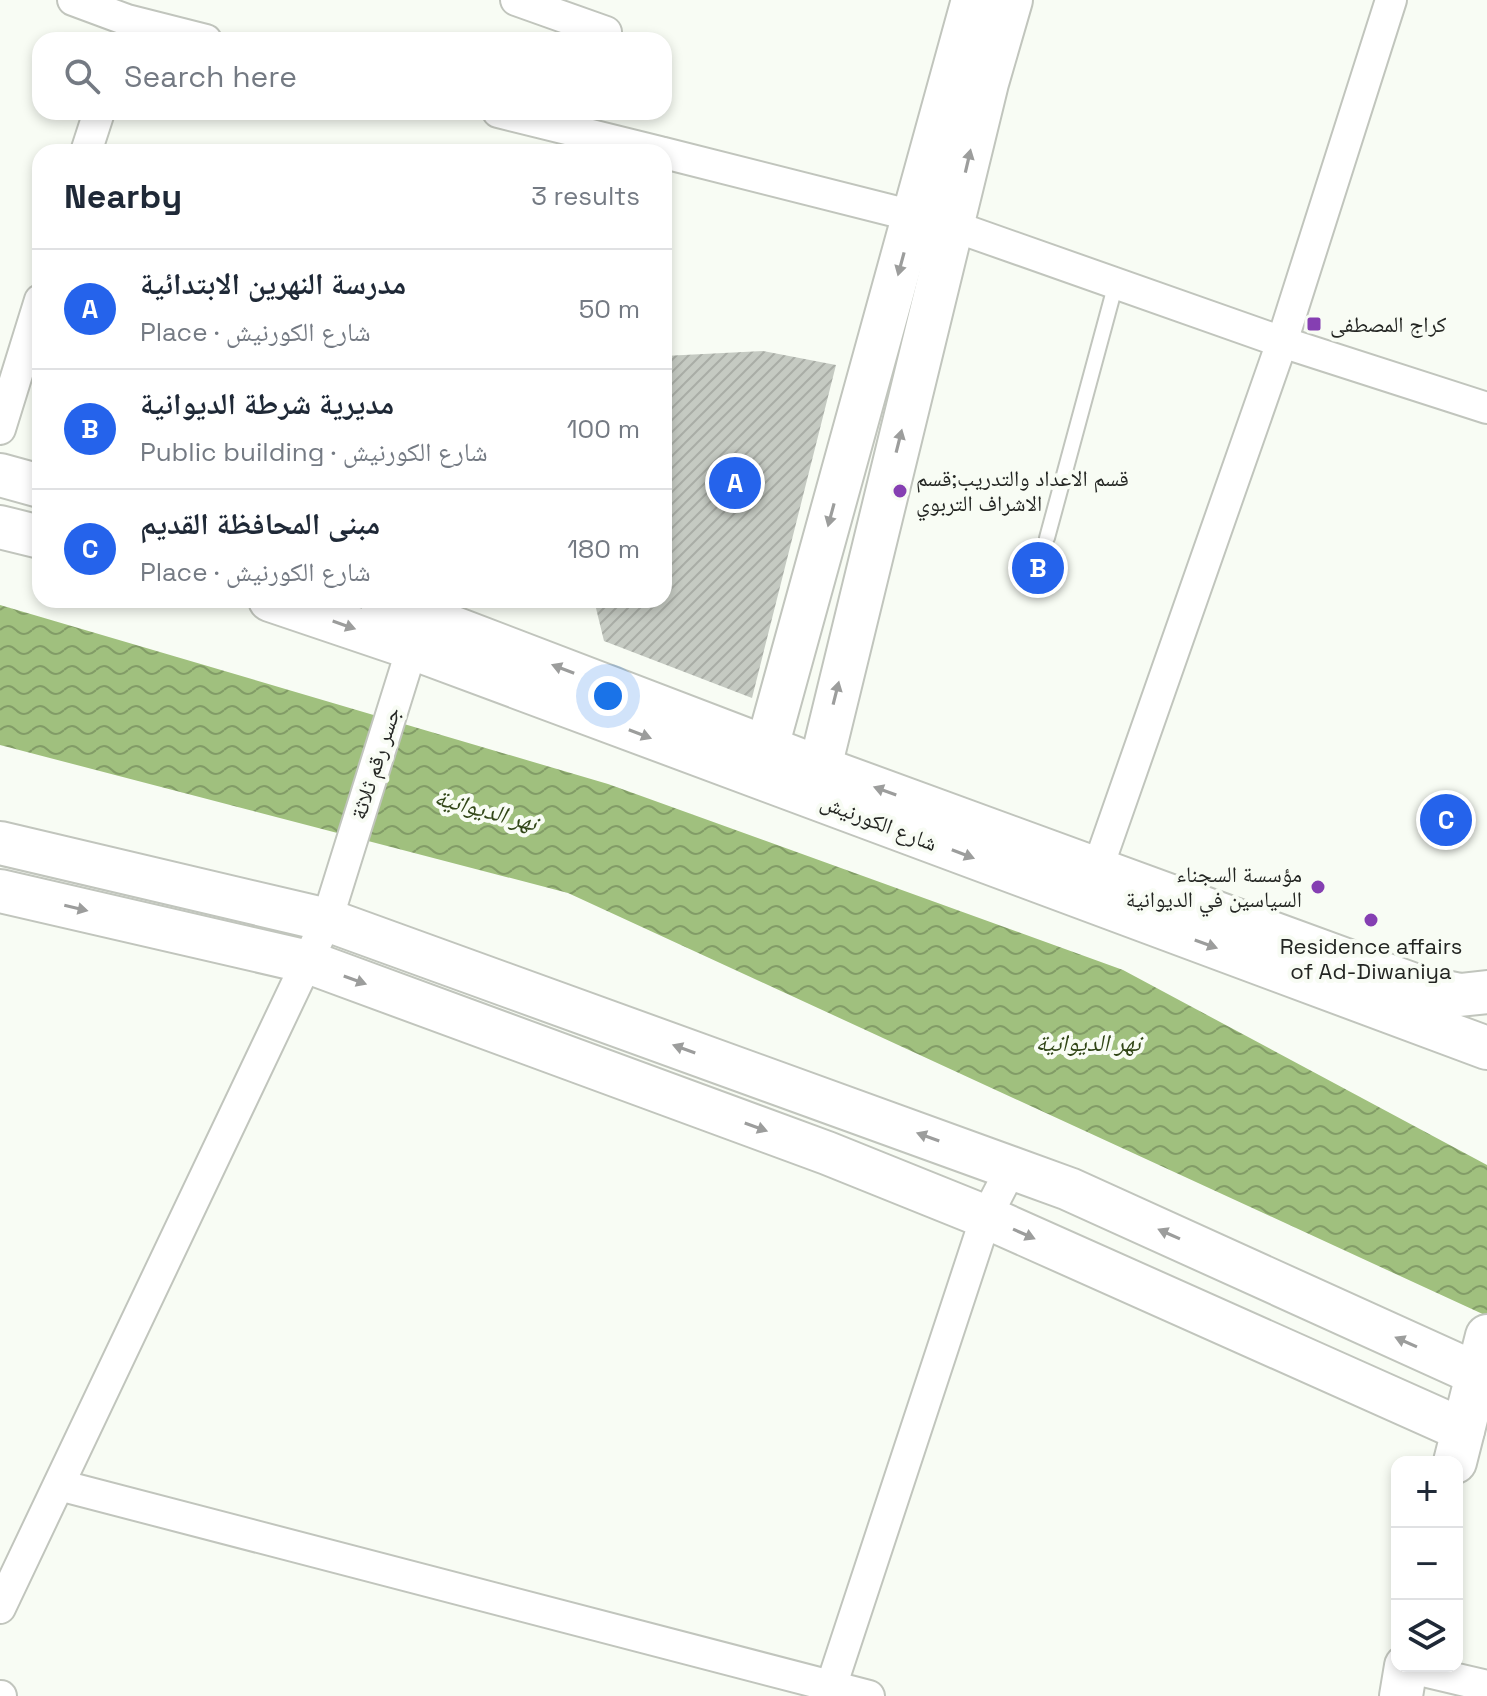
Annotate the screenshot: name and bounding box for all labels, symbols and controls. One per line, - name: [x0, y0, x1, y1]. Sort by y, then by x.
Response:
- search box: [32, 32, 672, 120]
- icon: search: [60, 54, 104, 98]
- text: Search here: [124, 57, 297, 96]
- one-way arrow: [962, 149, 975, 174]
- text: Nearby: [64, 175, 182, 218]
- text: 3 results: [531, 179, 640, 213]
- one-way arrow: [894, 252, 906, 277]
- text: مدرسة النهرين الابتدائية: [140, 264, 406, 303]
- text: A: [82, 292, 98, 326]
- text: 50 m: [579, 292, 640, 326]
- place label: كراج المصطفى: [1330, 310, 1446, 338]
- text: Place · شارع الكورنيش: [140, 315, 371, 349]
- marker: كراج المصطفى: [1305, 315, 1323, 333]
- text: مديرية شرطة الديوانية: [140, 384, 394, 423]
- text: B: [81, 412, 99, 446]
- text: 100 m: [567, 412, 640, 446]
- one-way arrow: [893, 428, 906, 453]
- text: Public building · شارع الكورنيش: [140, 435, 488, 469]
- pin: A: [709, 453, 761, 513]
- place label: قسم الاعداد والتدريب;قسم الاشراف التربوي: [916, 464, 1129, 521]
- marker: قسم الاعداد والتدريب;قسم الاشراف التربوي: [891, 482, 909, 500]
- one-way arrow: [825, 502, 837, 527]
- text: مبنى المحافظة القديم: [140, 504, 380, 543]
- text: C: [82, 532, 98, 566]
- text: 180 m: [567, 532, 640, 566]
- pin: B: [1012, 538, 1064, 598]
- text: Place · شارع الكورنيش: [140, 555, 371, 589]
- one-way arrow: [332, 619, 356, 632]
- one-way arrow: [551, 662, 575, 675]
- your location: [588, 676, 628, 716]
- one-way arrow: [830, 681, 843, 706]
- street label: جسر رقم ثلاثة: [344, 703, 407, 823]
- one-way arrow: [628, 728, 652, 741]
- water label: نهر الديوانية: [431, 781, 545, 839]
- one-way arrow: [873, 784, 897, 797]
- street label: شارع الكورنيش: [817, 787, 941, 857]
- pin: C: [1420, 790, 1472, 850]
- one-way arrow: [951, 848, 975, 861]
- place label: مؤسسة السجناء السياسين في الديوانية: [1126, 860, 1302, 917]
- marker: مؤسسة السجناء السياسين في الديوانية: [1309, 878, 1327, 896]
- one-way arrow: [64, 903, 89, 915]
- marker: Residence affairs of Ad-Diwaniya: [1362, 911, 1380, 929]
- place label: Residence affairs of Ad-Diwaniya: [1280, 932, 1462, 985]
- one-way arrow: [1195, 938, 1219, 951]
- one-way arrow: [343, 974, 367, 986]
- water label: نهر الديوانية: [1035, 1027, 1144, 1058]
- one-way arrow: [672, 1042, 696, 1054]
- one-way arrow: [745, 1122, 769, 1134]
- one-way arrow: [916, 1130, 940, 1142]
- one-way arrow: [1157, 1227, 1181, 1241]
- one-way arrow: [1012, 1228, 1036, 1241]
- one-way arrow: [1394, 1335, 1418, 1349]
- map controls: [1391, 1456, 1463, 1672]
- button: +: [1391, 1456, 1463, 1528]
- button: −: [1391, 1528, 1463, 1600]
- button: layers: [1391, 1600, 1463, 1672]

